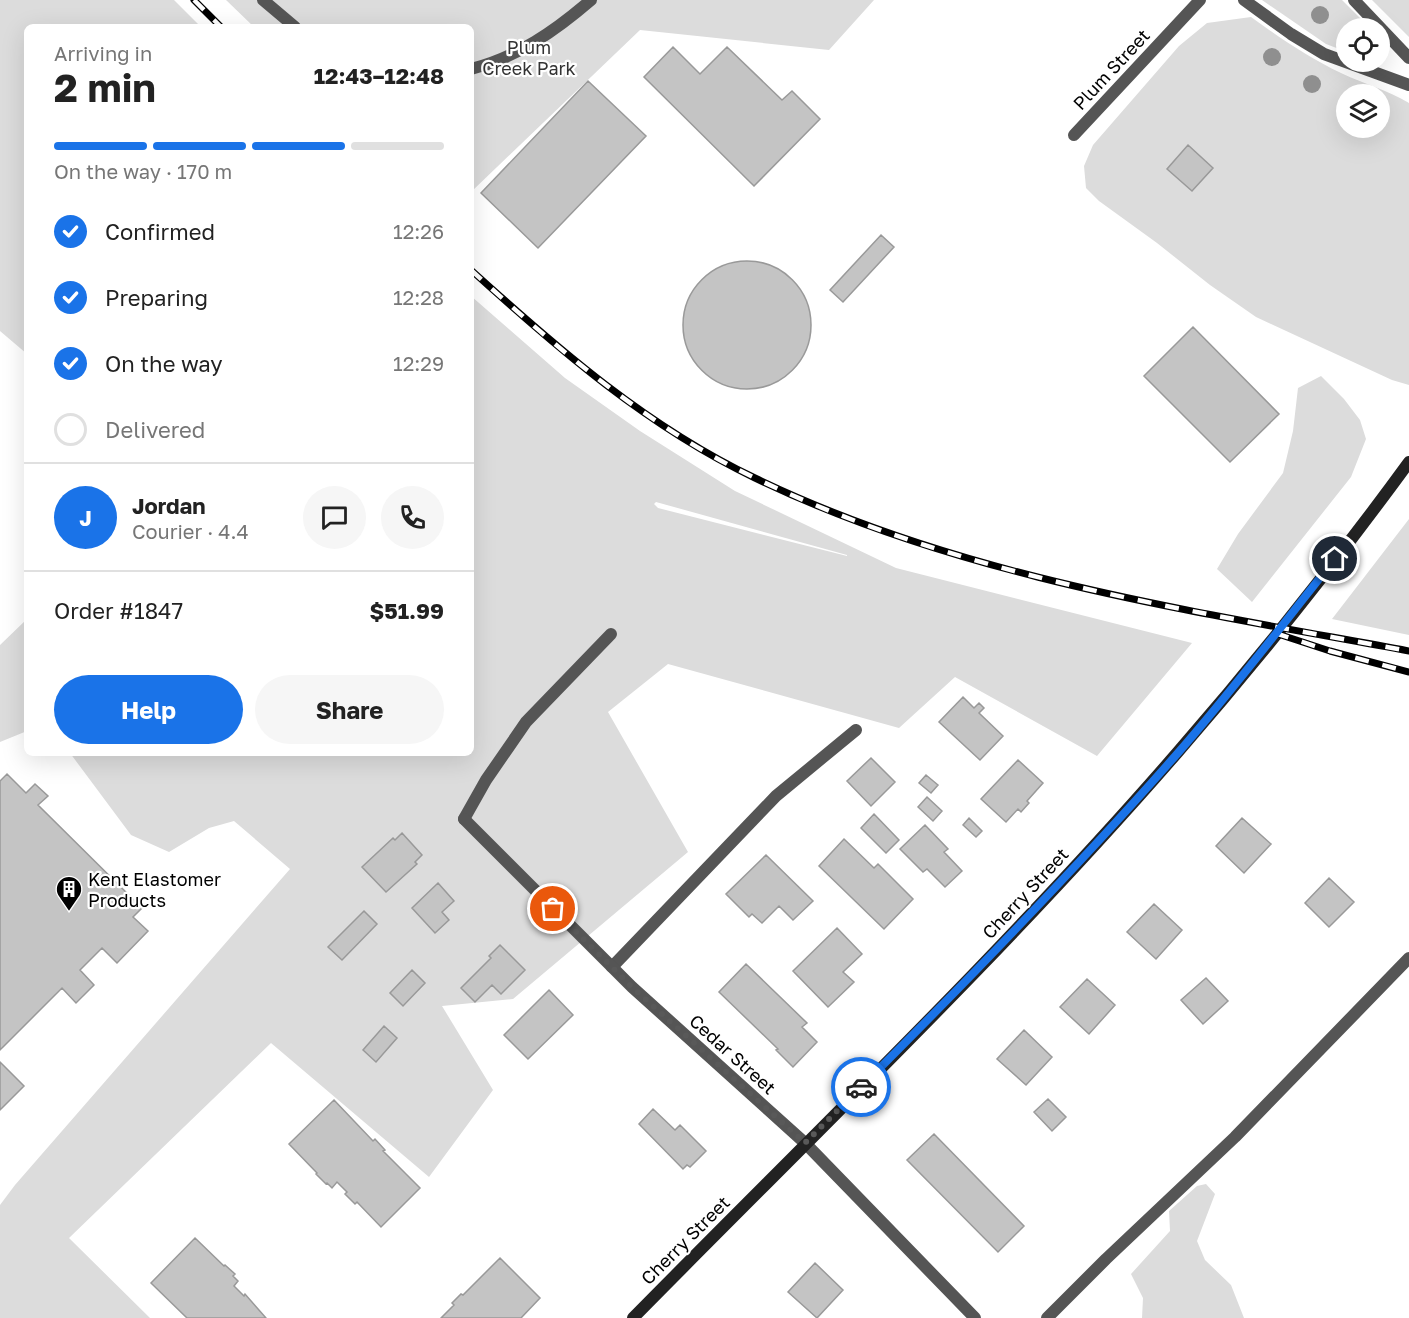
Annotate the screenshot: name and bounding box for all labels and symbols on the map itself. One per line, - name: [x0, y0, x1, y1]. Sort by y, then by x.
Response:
- street label: Plum Street: [1068, 24, 1154, 114]
- park label: Plum Creek Park: [482, 36, 576, 79]
- pin: [1309, 533, 1360, 584]
- street label: Cherry Street: [977, 843, 1073, 943]
- place label: Kent Elastomer Products: [88, 868, 221, 911]
- building icon: Kent Elastomer Products: [54, 874, 84, 912]
- pin: [527, 883, 578, 934]
- street label: Cedar Street: [685, 1009, 781, 1099]
- courier: [831, 1057, 891, 1117]
- street label: Cherry Street: [636, 1191, 734, 1289]

